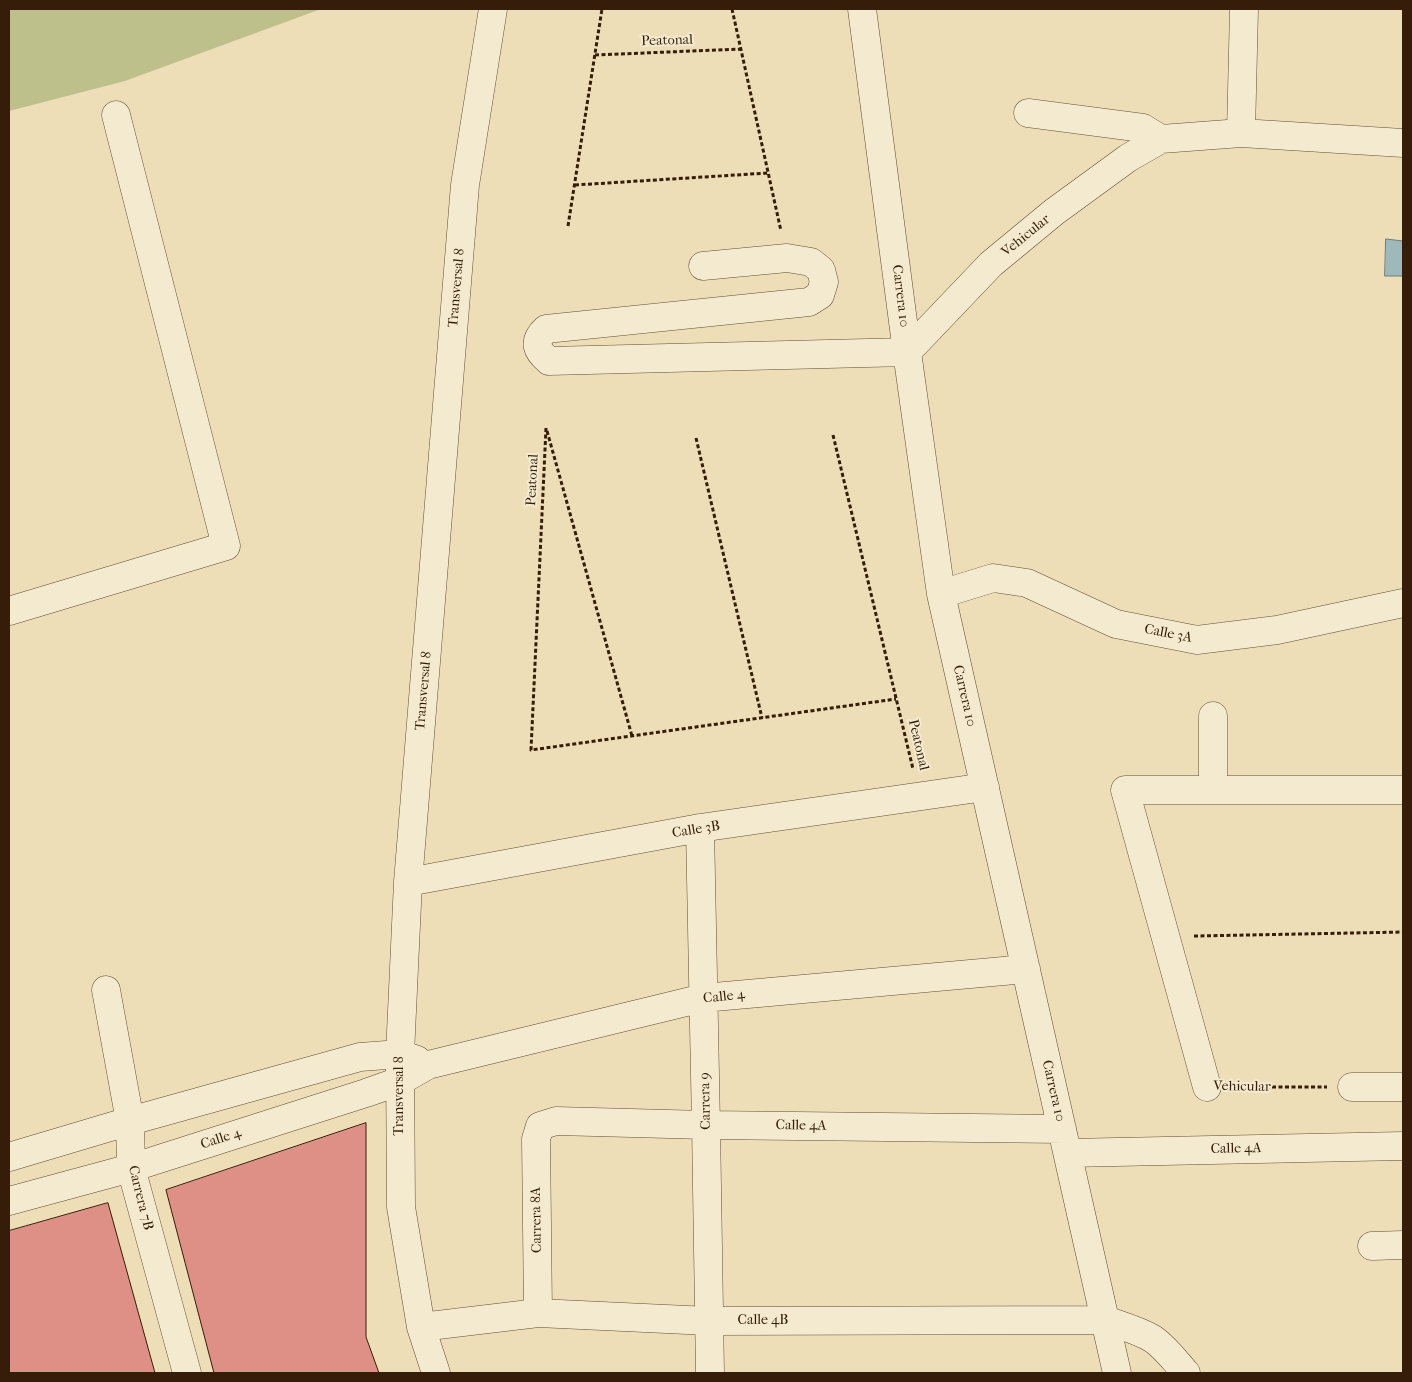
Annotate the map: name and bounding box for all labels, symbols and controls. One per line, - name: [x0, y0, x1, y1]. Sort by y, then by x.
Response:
- street label: Peatonal: [641, 32, 693, 50]
- street label: Vehicular: [998, 211, 1054, 261]
- street label: Transversal 8: [445, 248, 469, 328]
- street label: Carrera 10: [888, 264, 912, 328]
- street label: Peatonal: [523, 454, 543, 506]
- street label: Calle 3A: [1143, 621, 1193, 647]
- street label: Transversal 8: [412, 651, 436, 731]
- street label: Carrera 10: [949, 664, 979, 728]
- street label: Peatonal: [904, 718, 932, 772]
- street label: Calle 3B: [671, 818, 721, 842]
- street label: Calle 4: [702, 986, 746, 1008]
- street label: Transversal 8: [392, 1056, 408, 1136]
- street label: Carrera 10: [1038, 1059, 1068, 1123]
- street label: Carrera 9: [697, 1072, 715, 1130]
- street label: Vehicular: [1213, 1078, 1271, 1096]
- street label: Calle 4A: [775, 1117, 827, 1135]
- street label: Calle 4: [199, 1125, 243, 1153]
- street label: Calle 4A: [1210, 1140, 1262, 1158]
- street label: Carrera 7B: [124, 1164, 156, 1232]
- street label: Carrera 8A: [528, 1187, 546, 1253]
- street label: Calle 4B: [738, 1313, 788, 1329]

